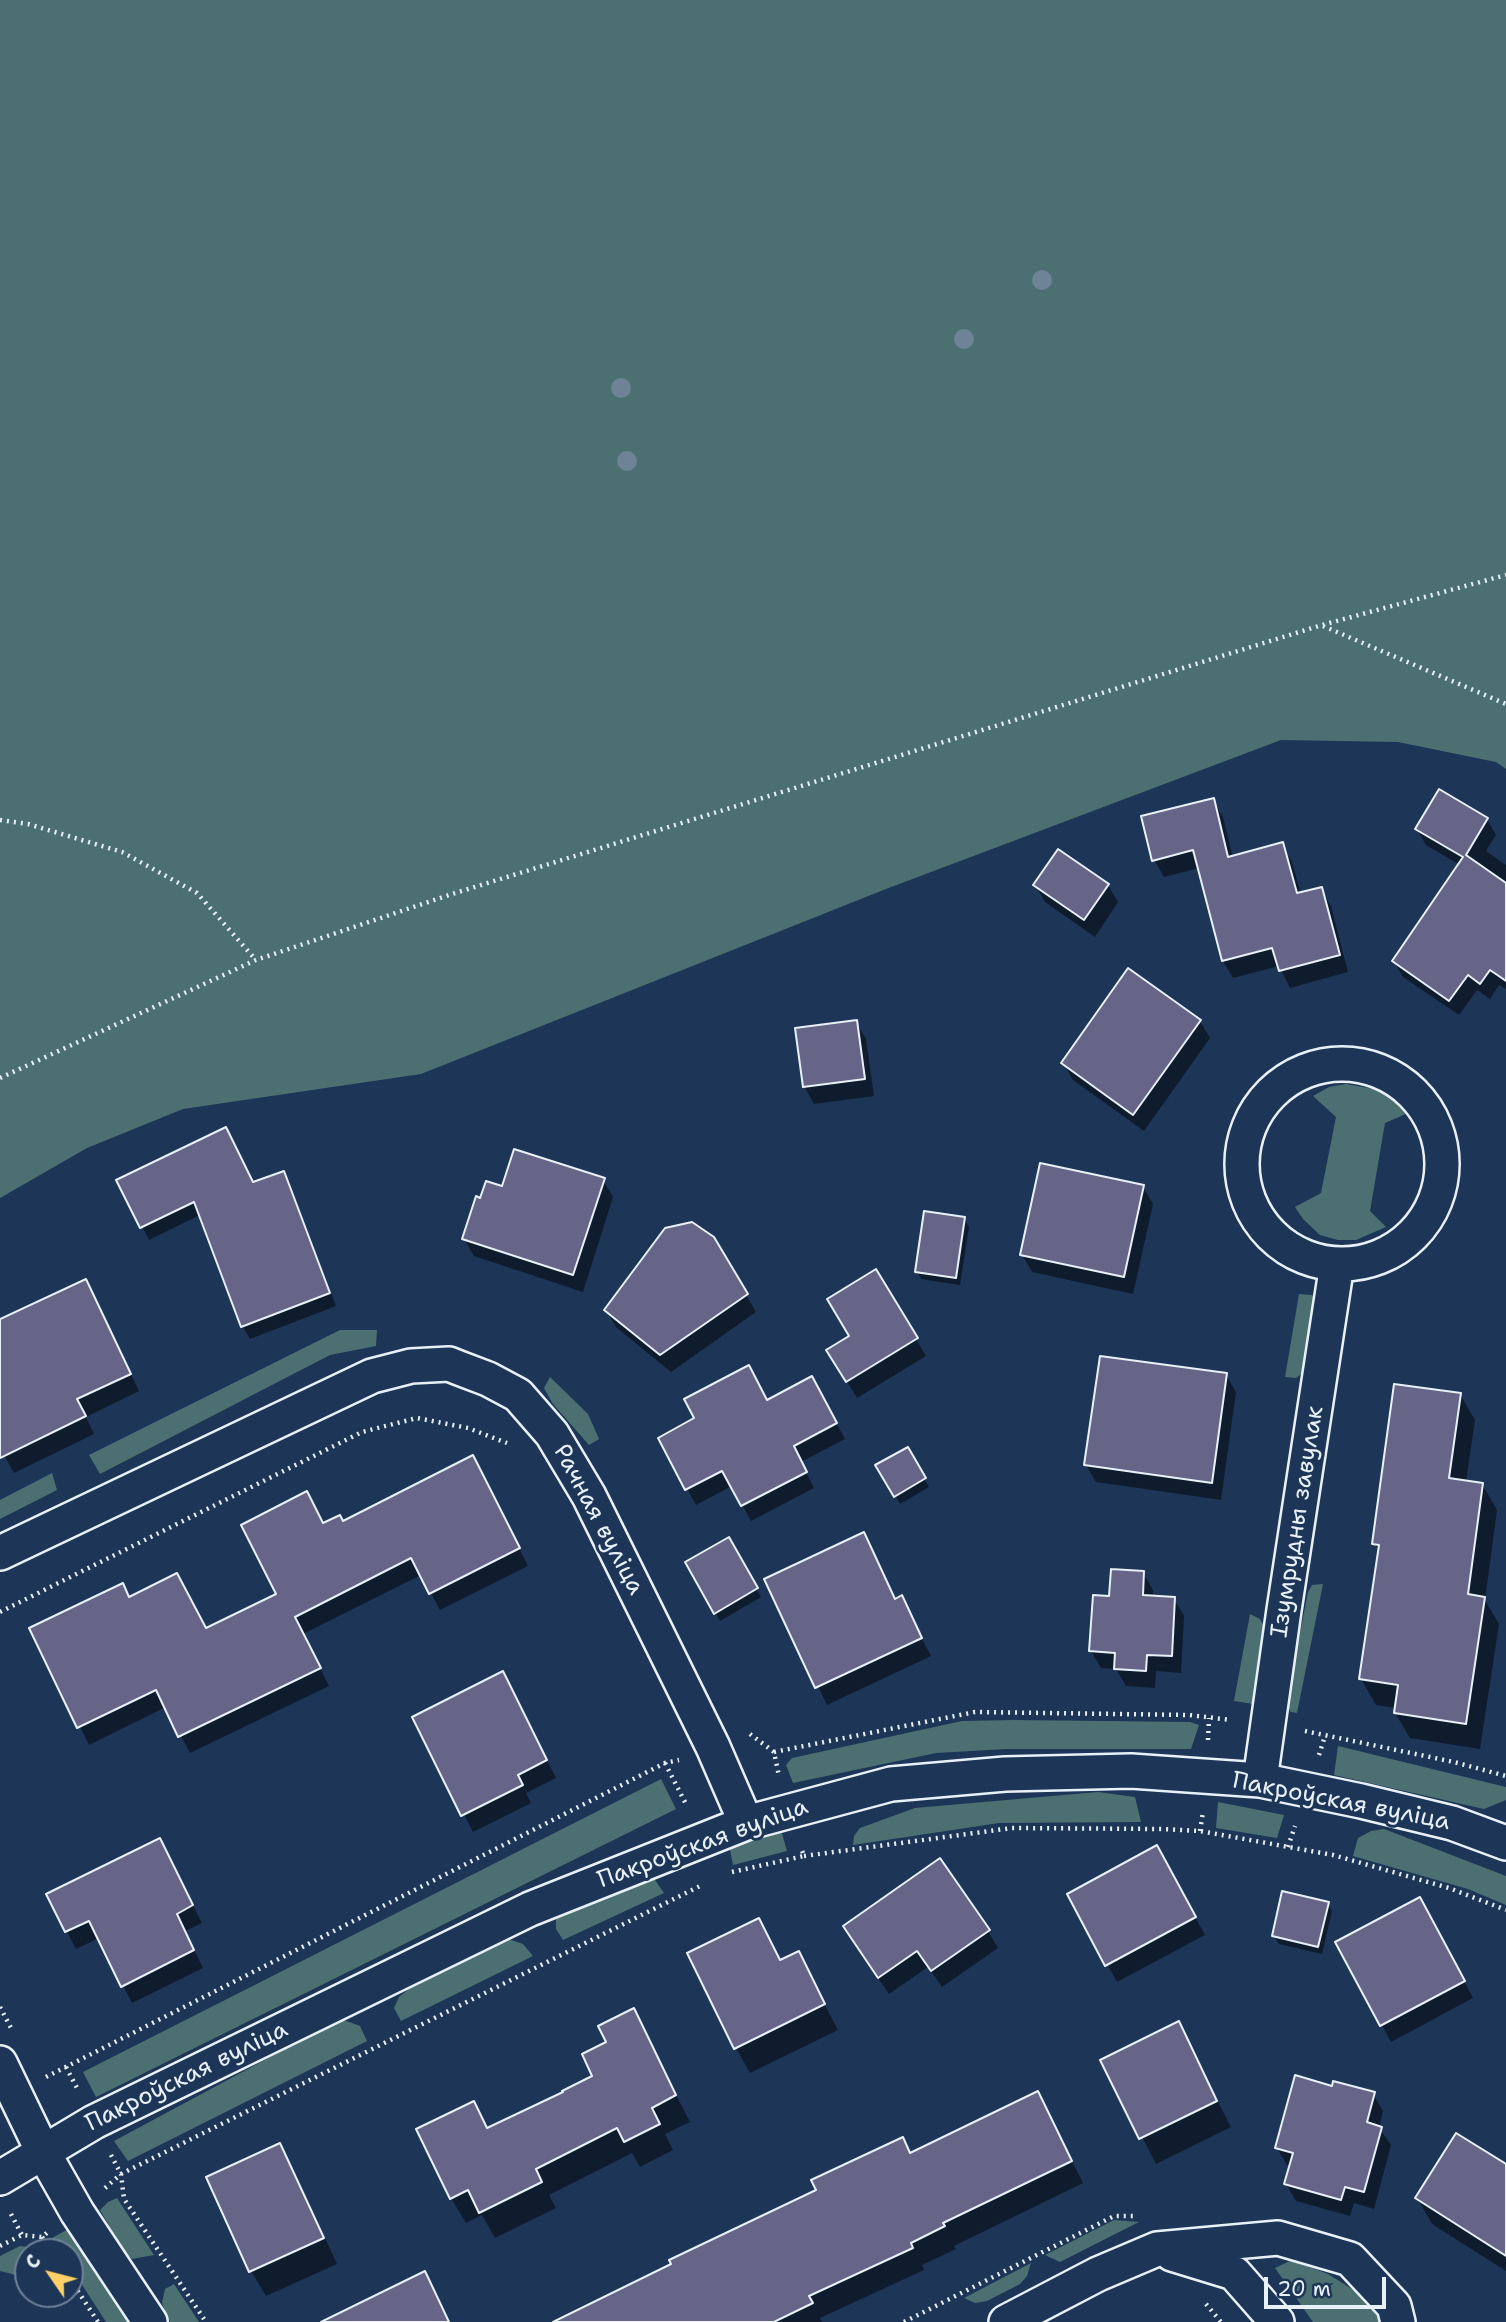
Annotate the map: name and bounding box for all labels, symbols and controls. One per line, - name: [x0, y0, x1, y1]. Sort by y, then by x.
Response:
- street label: Ізумрудны завулак: [1265, 1404, 1331, 1640]
- street label: Рачная вуліца: [546, 1440, 650, 1600]
- street label: Пакроўская вуліца: [1230, 1767, 1452, 1837]
- street label: Пакроўская вуліца: [594, 1793, 812, 1895]
- street label: Пакроўская вуліца: [81, 2016, 293, 2138]
- north arrow: [14, 2238, 84, 2308]
- text: С: [19, 2250, 47, 2274]
- scale bar: [1268, 2262, 1390, 2306]
- text: 20 m: [1277, 2275, 1331, 2303]

